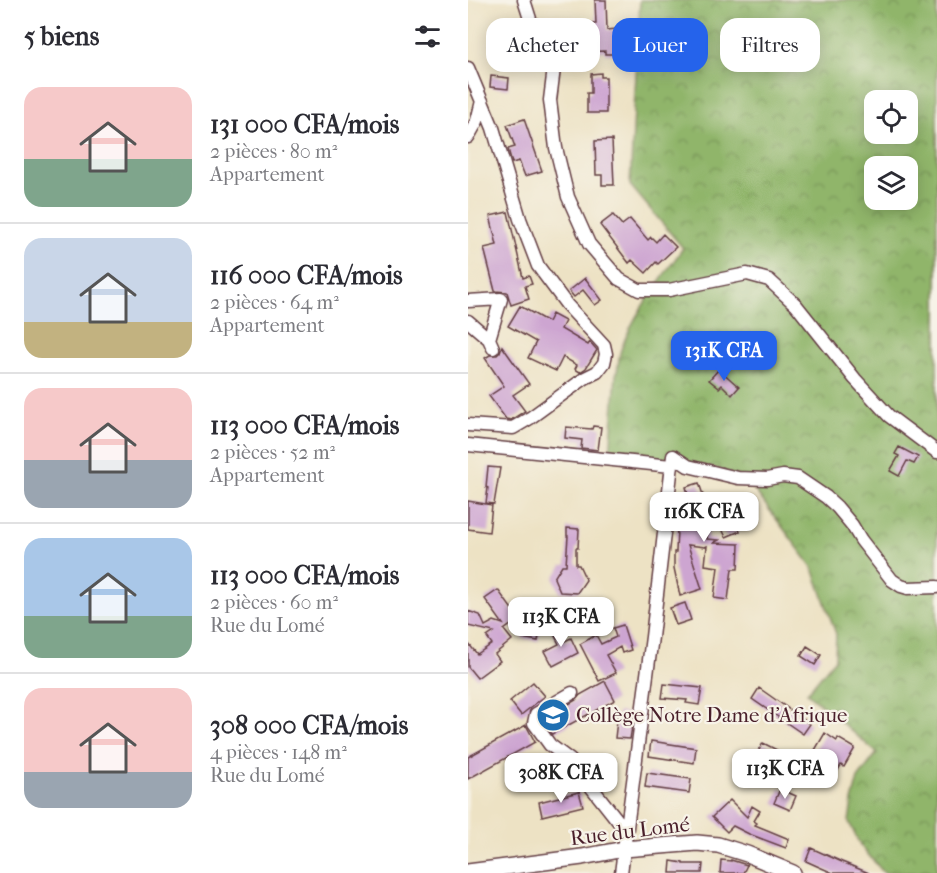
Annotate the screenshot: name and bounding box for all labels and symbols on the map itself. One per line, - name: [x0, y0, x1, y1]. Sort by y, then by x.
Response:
- pin: 131K CFA: [662, 331, 786, 382]
- pin: 116K CFA: [642, 492, 766, 543]
- pin: 113K CFA: [499, 597, 623, 648]
- school or university icon: Collège Notre Dame d'Afrique: [535, 697, 571, 733]
- place label: Collège Notre Dame d'Afrique: [576, 703, 847, 727]
- pin: 113K CFA: [723, 749, 847, 800]
- pin: 308K CFA: [499, 753, 623, 804]
- street label: Rue du Lomé: [569, 812, 691, 850]

